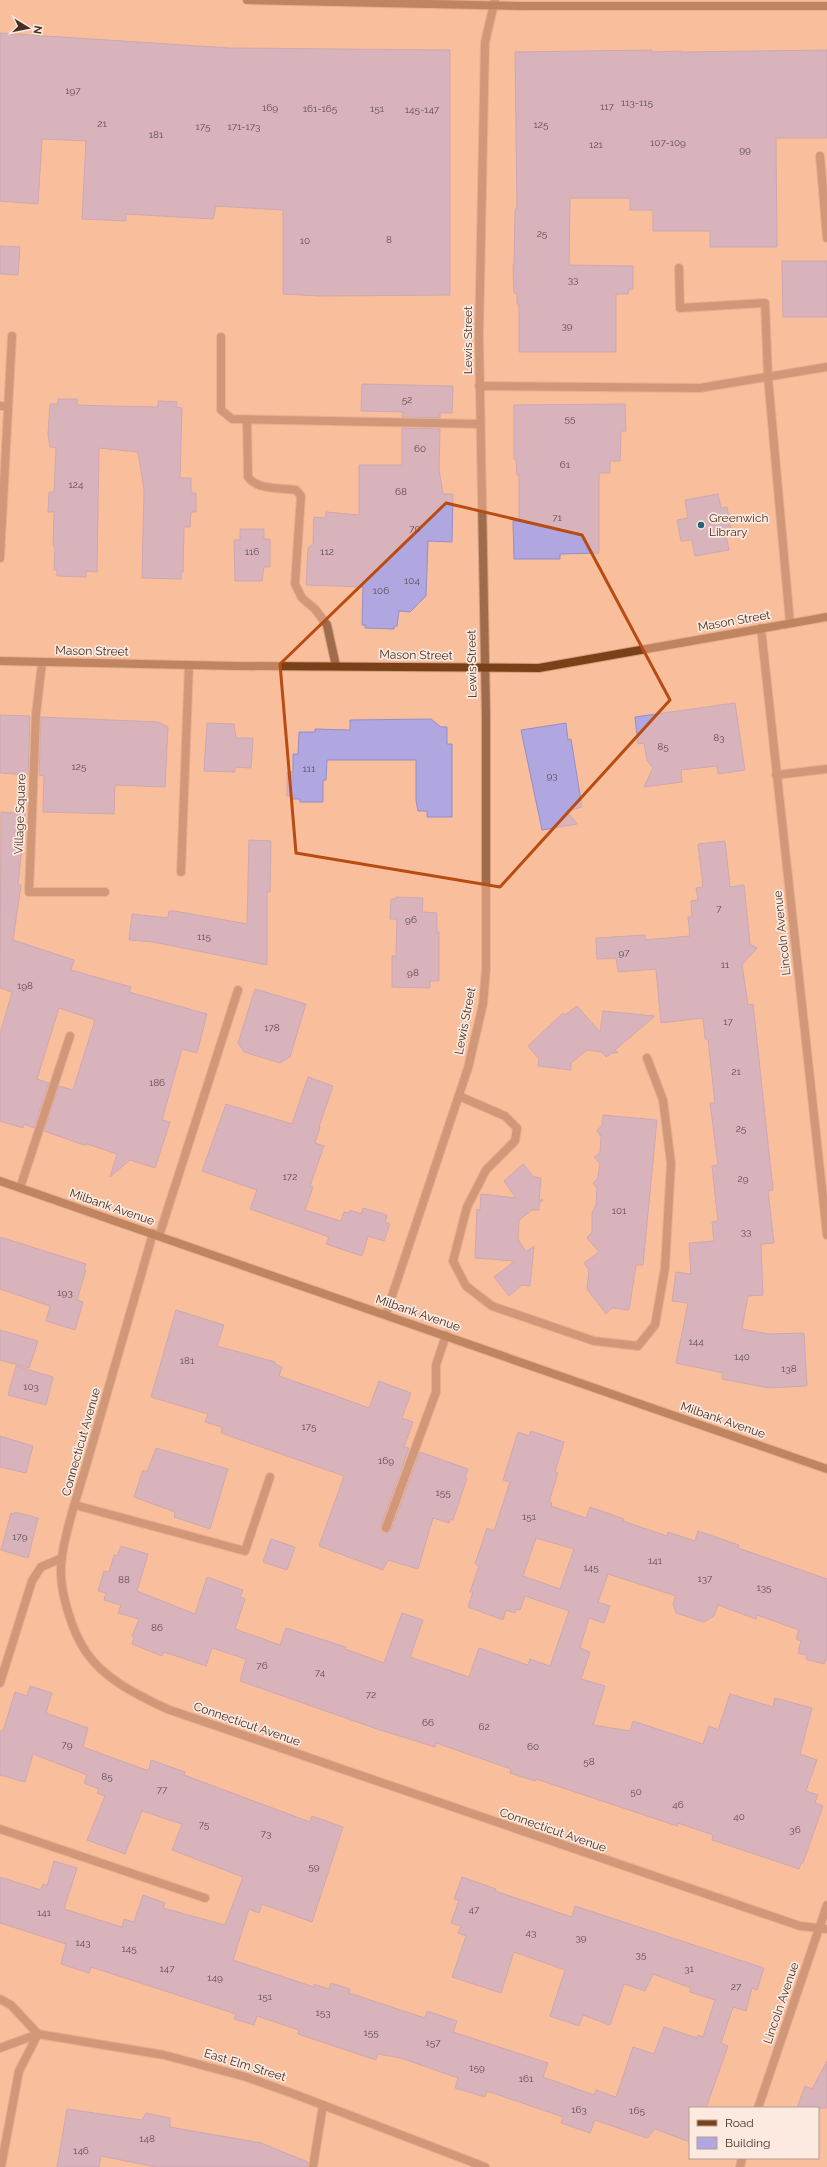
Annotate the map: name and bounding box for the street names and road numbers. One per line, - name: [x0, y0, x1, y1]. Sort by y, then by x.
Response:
- street label: Lewis Street: [461, 306, 475, 374]
- street label: Mason Street: [697, 608, 771, 634]
- street label: Lewis Street: [464, 630, 480, 698]
- street label: Mason Street: [55, 643, 129, 659]
- street label: Mason Street: [379, 647, 453, 663]
- street label: Village Square: [12, 773, 28, 855]
- street label: Lincoln Avenue: [771, 890, 793, 976]
- street label: Lewis Street: [452, 986, 478, 1056]
- street label: Milbank Avenue: [68, 1186, 156, 1228]
- street label: Milbank Avenue: [374, 1292, 462, 1334]
- street label: Connecticut Avenue: [59, 1386, 103, 1498]
- street label: Milbank Avenue: [679, 1399, 767, 1441]
- street label: Connecticut Avenue: [192, 1699, 302, 1749]
- street label: Connecticut Avenue: [498, 1805, 608, 1855]
- street label: Lincoln Avenue: [760, 1960, 802, 2046]
- street label: East Elm Street: [202, 2046, 288, 2084]

